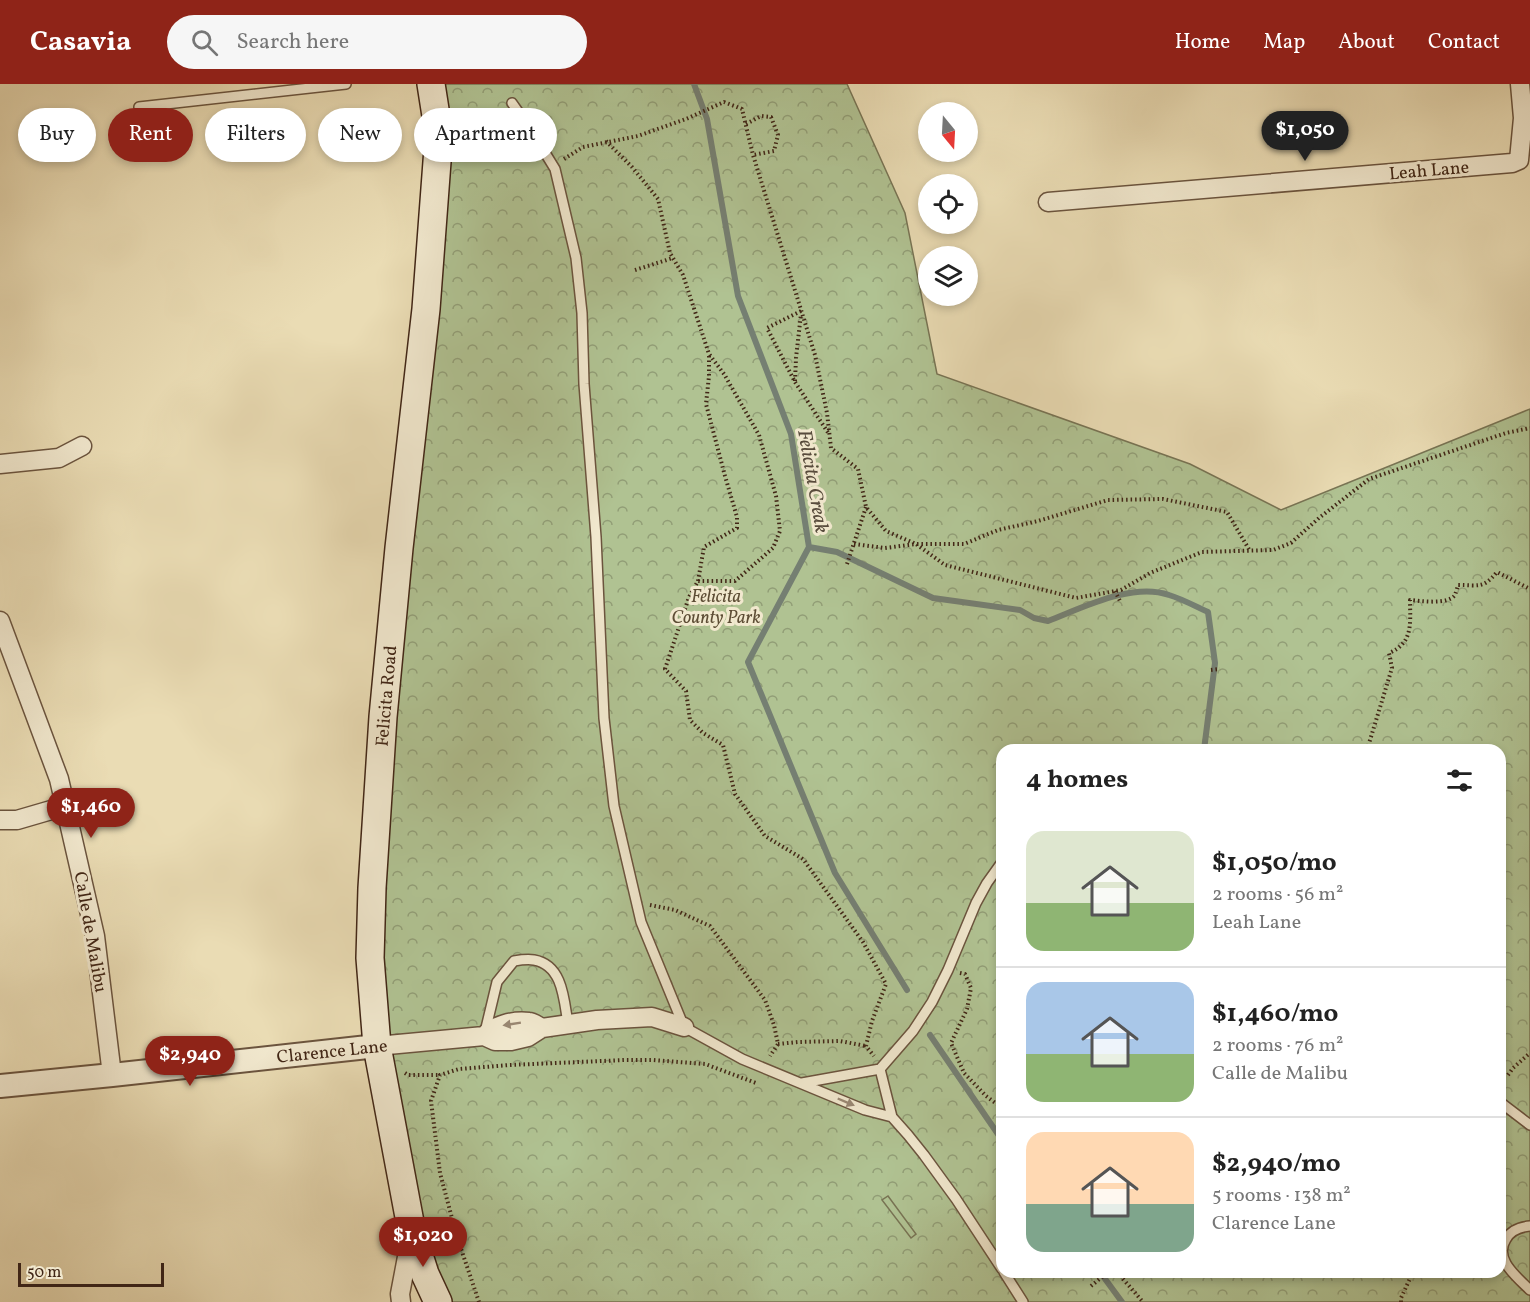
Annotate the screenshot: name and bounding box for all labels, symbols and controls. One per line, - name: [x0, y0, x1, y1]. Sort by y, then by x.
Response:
- search box: [167, 15, 587, 69]
- text: Casavia: [30, 23, 131, 62]
- icon: search: [188, 26, 221, 59]
- text: Search here: [236, 27, 349, 58]
- text: Home: [1175, 28, 1230, 57]
- text: Map: [1263, 28, 1305, 57]
- text: About: [1338, 28, 1395, 57]
- text: Contact: [1428, 28, 1500, 57]
- north arrow: [918, 102, 978, 162]
- map controls: [918, 102, 978, 306]
- chip: Buy: [18, 108, 96, 162]
- chip: Rent: [108, 108, 193, 162]
- chip: Filters: [205, 108, 306, 162]
- chip: New: [318, 108, 402, 162]
- chip: Apartment: [414, 108, 557, 162]
- pin: $1,050: [1256, 111, 1354, 162]
- text: $1,050: [1276, 116, 1334, 144]
- street label: Leah Lane: [1388, 156, 1470, 187]
- button: locate: [918, 174, 978, 234]
- button: layers: [918, 246, 978, 306]
- water label: Felicita Creak: [789, 427, 835, 535]
- park label: Felicita County Park: [671, 585, 761, 631]
- street label: Felicita Road: [371, 644, 404, 748]
- text: 4 homes: [1026, 762, 1128, 798]
- icon: filters: [1443, 764, 1476, 797]
- pin: $1,460: [42, 788, 140, 839]
- text: $1,460: [61, 793, 121, 821]
- text: $1,050/mo: [1212, 845, 1337, 881]
- icon: home: [1074, 855, 1146, 927]
- street label: Calle de Malibu: [67, 870, 112, 995]
- text: 2 rooms · 56 m²: [1212, 881, 1343, 909]
- text: Leah Lane: [1212, 909, 1301, 937]
- text: $1,460/mo: [1212, 996, 1338, 1032]
- icon: home: [1074, 1006, 1146, 1078]
- one-way arrow: [502, 1019, 521, 1028]
- text: 2 rooms · 76 m²: [1212, 1032, 1344, 1060]
- street label: Clarence Lane: [275, 1034, 389, 1071]
- pin: $2,940: [141, 1036, 239, 1087]
- text: $2,940: [159, 1041, 221, 1069]
- text: Calle de Malibu: [1212, 1060, 1348, 1088]
- one-way arrow: [838, 1097, 856, 1107]
- text: $2,940/mo: [1212, 1146, 1341, 1182]
- icon: home: [1074, 1156, 1146, 1228]
- text: 5 rooms · 138 m²: [1212, 1182, 1351, 1210]
- text: Clarence Lane: [1212, 1210, 1336, 1238]
- pin: $1,020: [374, 1217, 472, 1268]
- text: $1,020: [393, 1222, 453, 1250]
- scale bar: [18, 1260, 164, 1288]
- text: 50 m: [27, 1262, 61, 1284]

